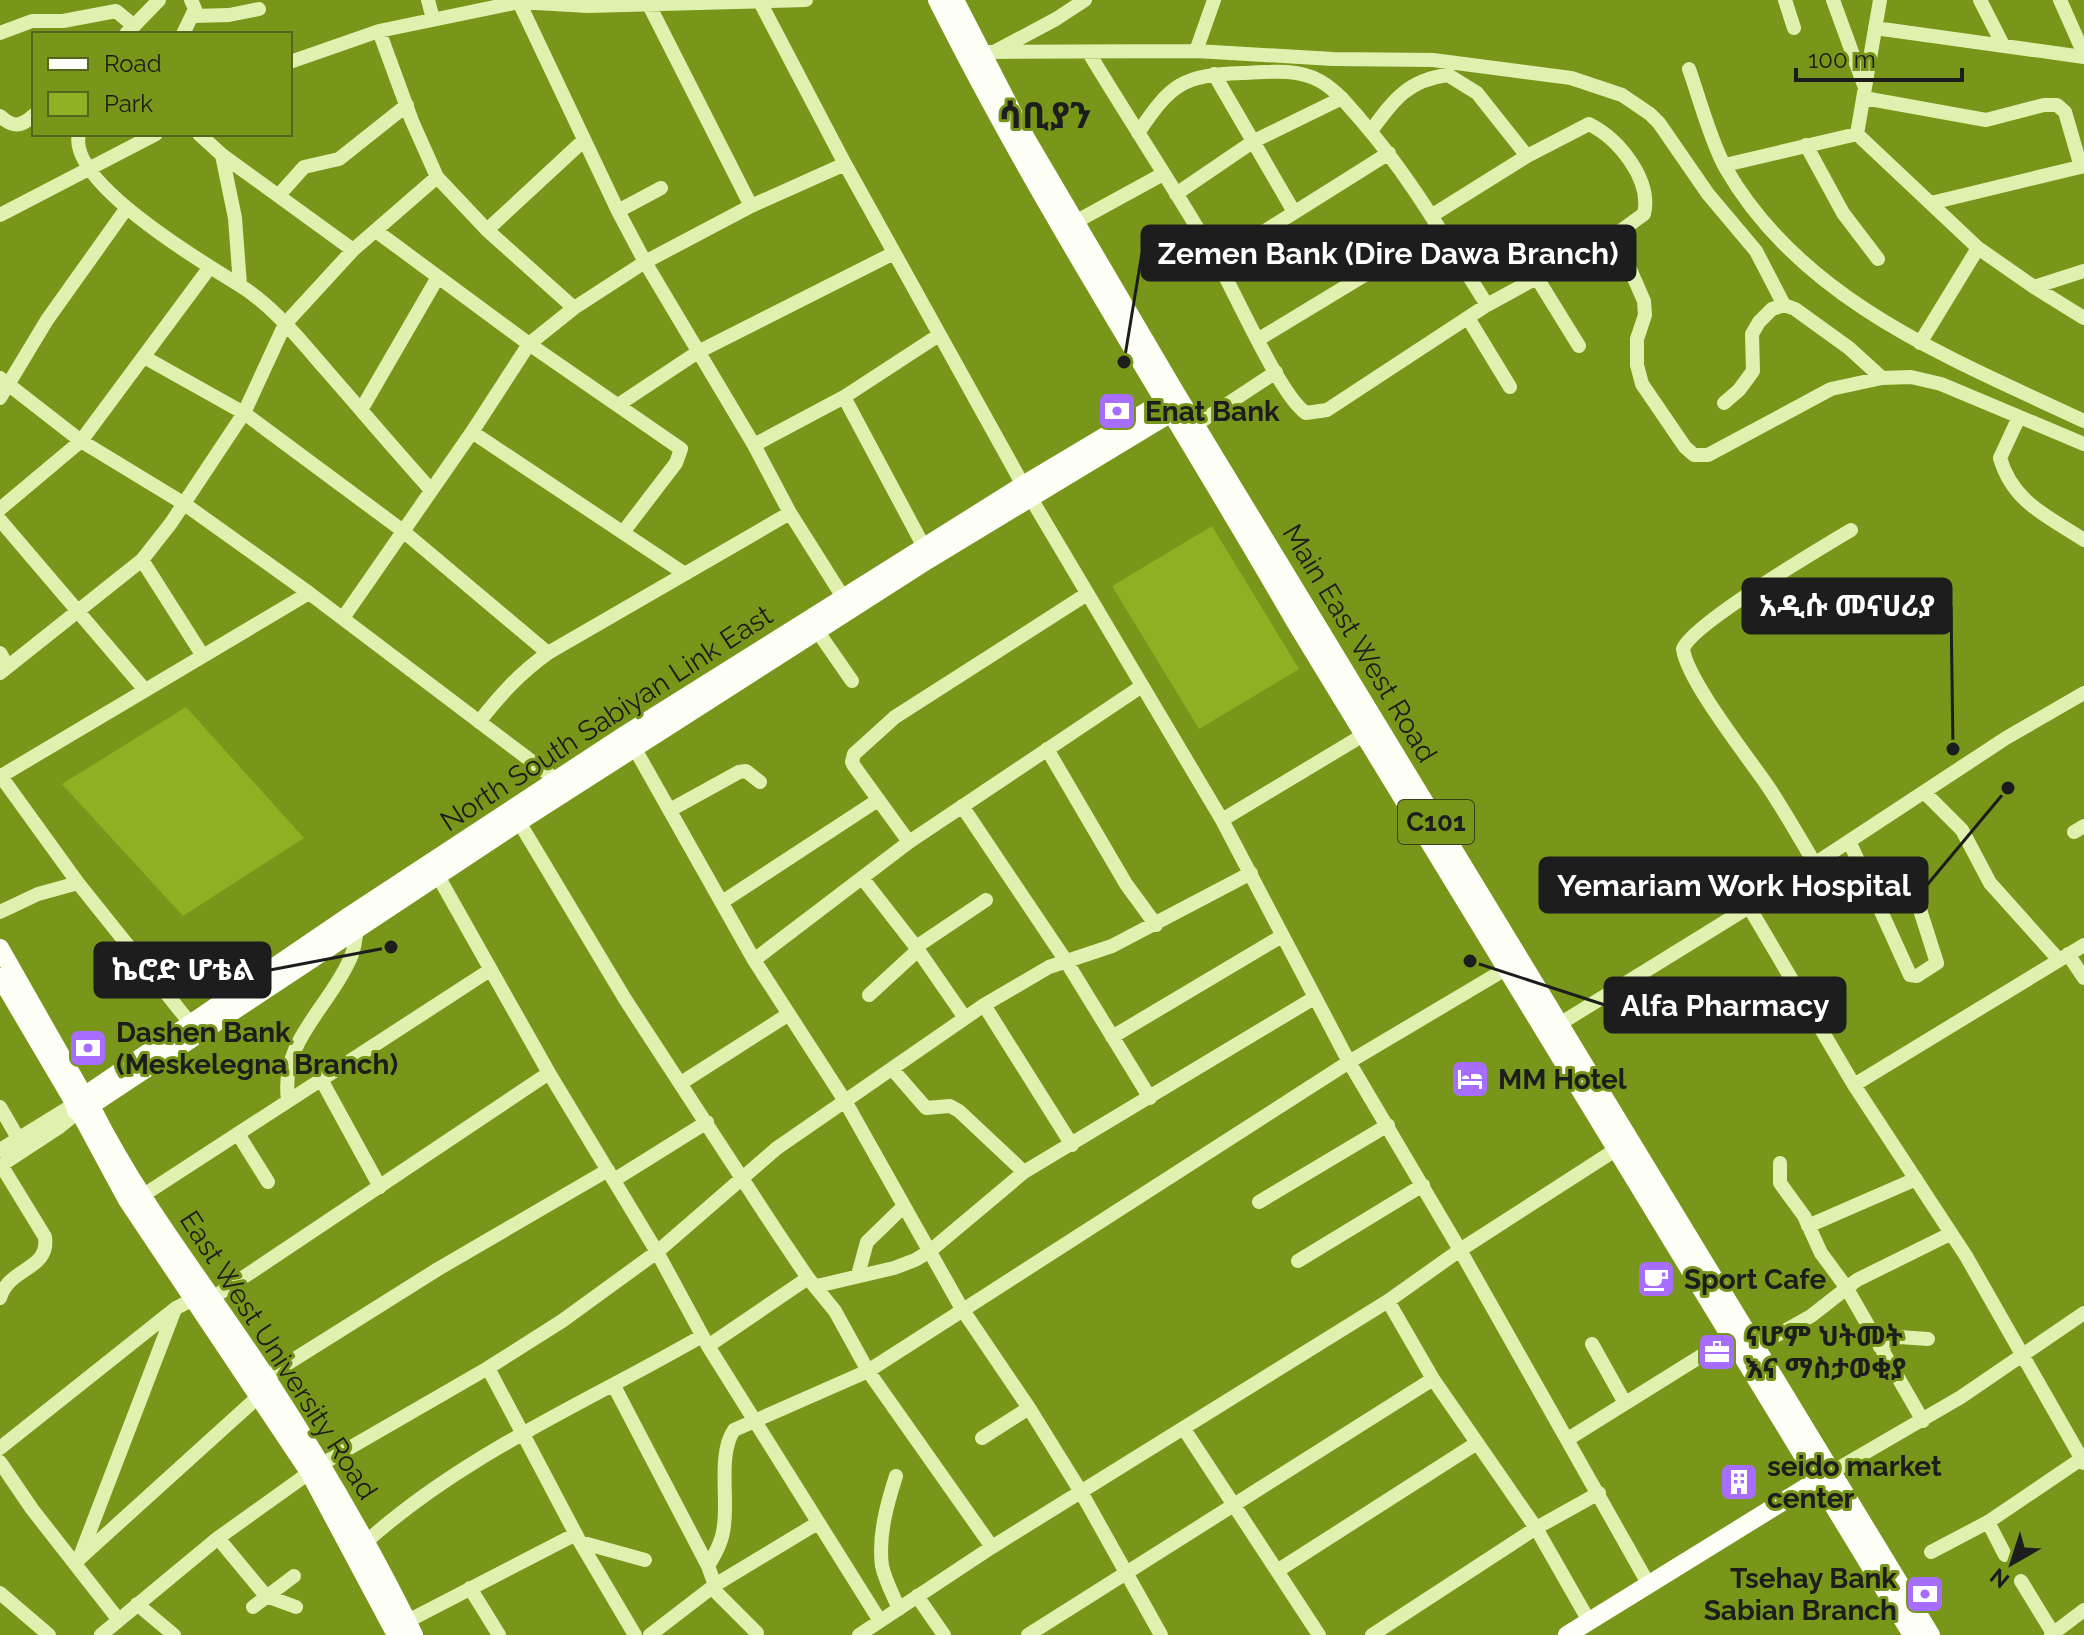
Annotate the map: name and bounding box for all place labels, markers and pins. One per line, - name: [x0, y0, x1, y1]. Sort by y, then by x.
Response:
- callout: Zemen Bank (Dire Dawa Branch): [1142, 226, 1635, 280]
- bank icon: Enat Bank: [1096, 390, 1138, 432]
- place label: Enat Bank: [1145, 395, 1280, 428]
- callout: አዲሱ መናሀሪያ: [1743, 579, 1951, 633]
- callout: Yemariam Work Hospital: [1540, 858, 1927, 912]
- callout: ኬሮድ ሆቴል: [95, 943, 270, 997]
- callout: Alfa Pharmacy: [1605, 978, 1845, 1032]
- place label: Dashen Bank (Meskelegna Branch): [116, 1016, 398, 1081]
- bank icon: Dashen Bank (Meskelegna Branch): [67, 1027, 109, 1069]
- hotel icon: MM Hotel: [1449, 1058, 1491, 1100]
- place label: MM Hotel: [1498, 1063, 1627, 1096]
- cafe icon: Sport Cafe: [1635, 1258, 1677, 1300]
- place label: Sport Cafe: [1684, 1263, 1826, 1296]
- place label: ናሆም ህትመት እና ማስታወቂያ: [1745, 1320, 1906, 1385]
- office icon: ናሆም ህትመት እና ማስታወቂያ: [1696, 1331, 1738, 1373]
- place label: seido market center: [1767, 1450, 1942, 1515]
- building icon: seido market center: [1718, 1461, 1760, 1503]
- place label: Tsehay Bank Sabian Branch: [1704, 1562, 1897, 1627]
- bank icon: Tsehay Bank Sabian Branch: [1904, 1573, 1946, 1615]

